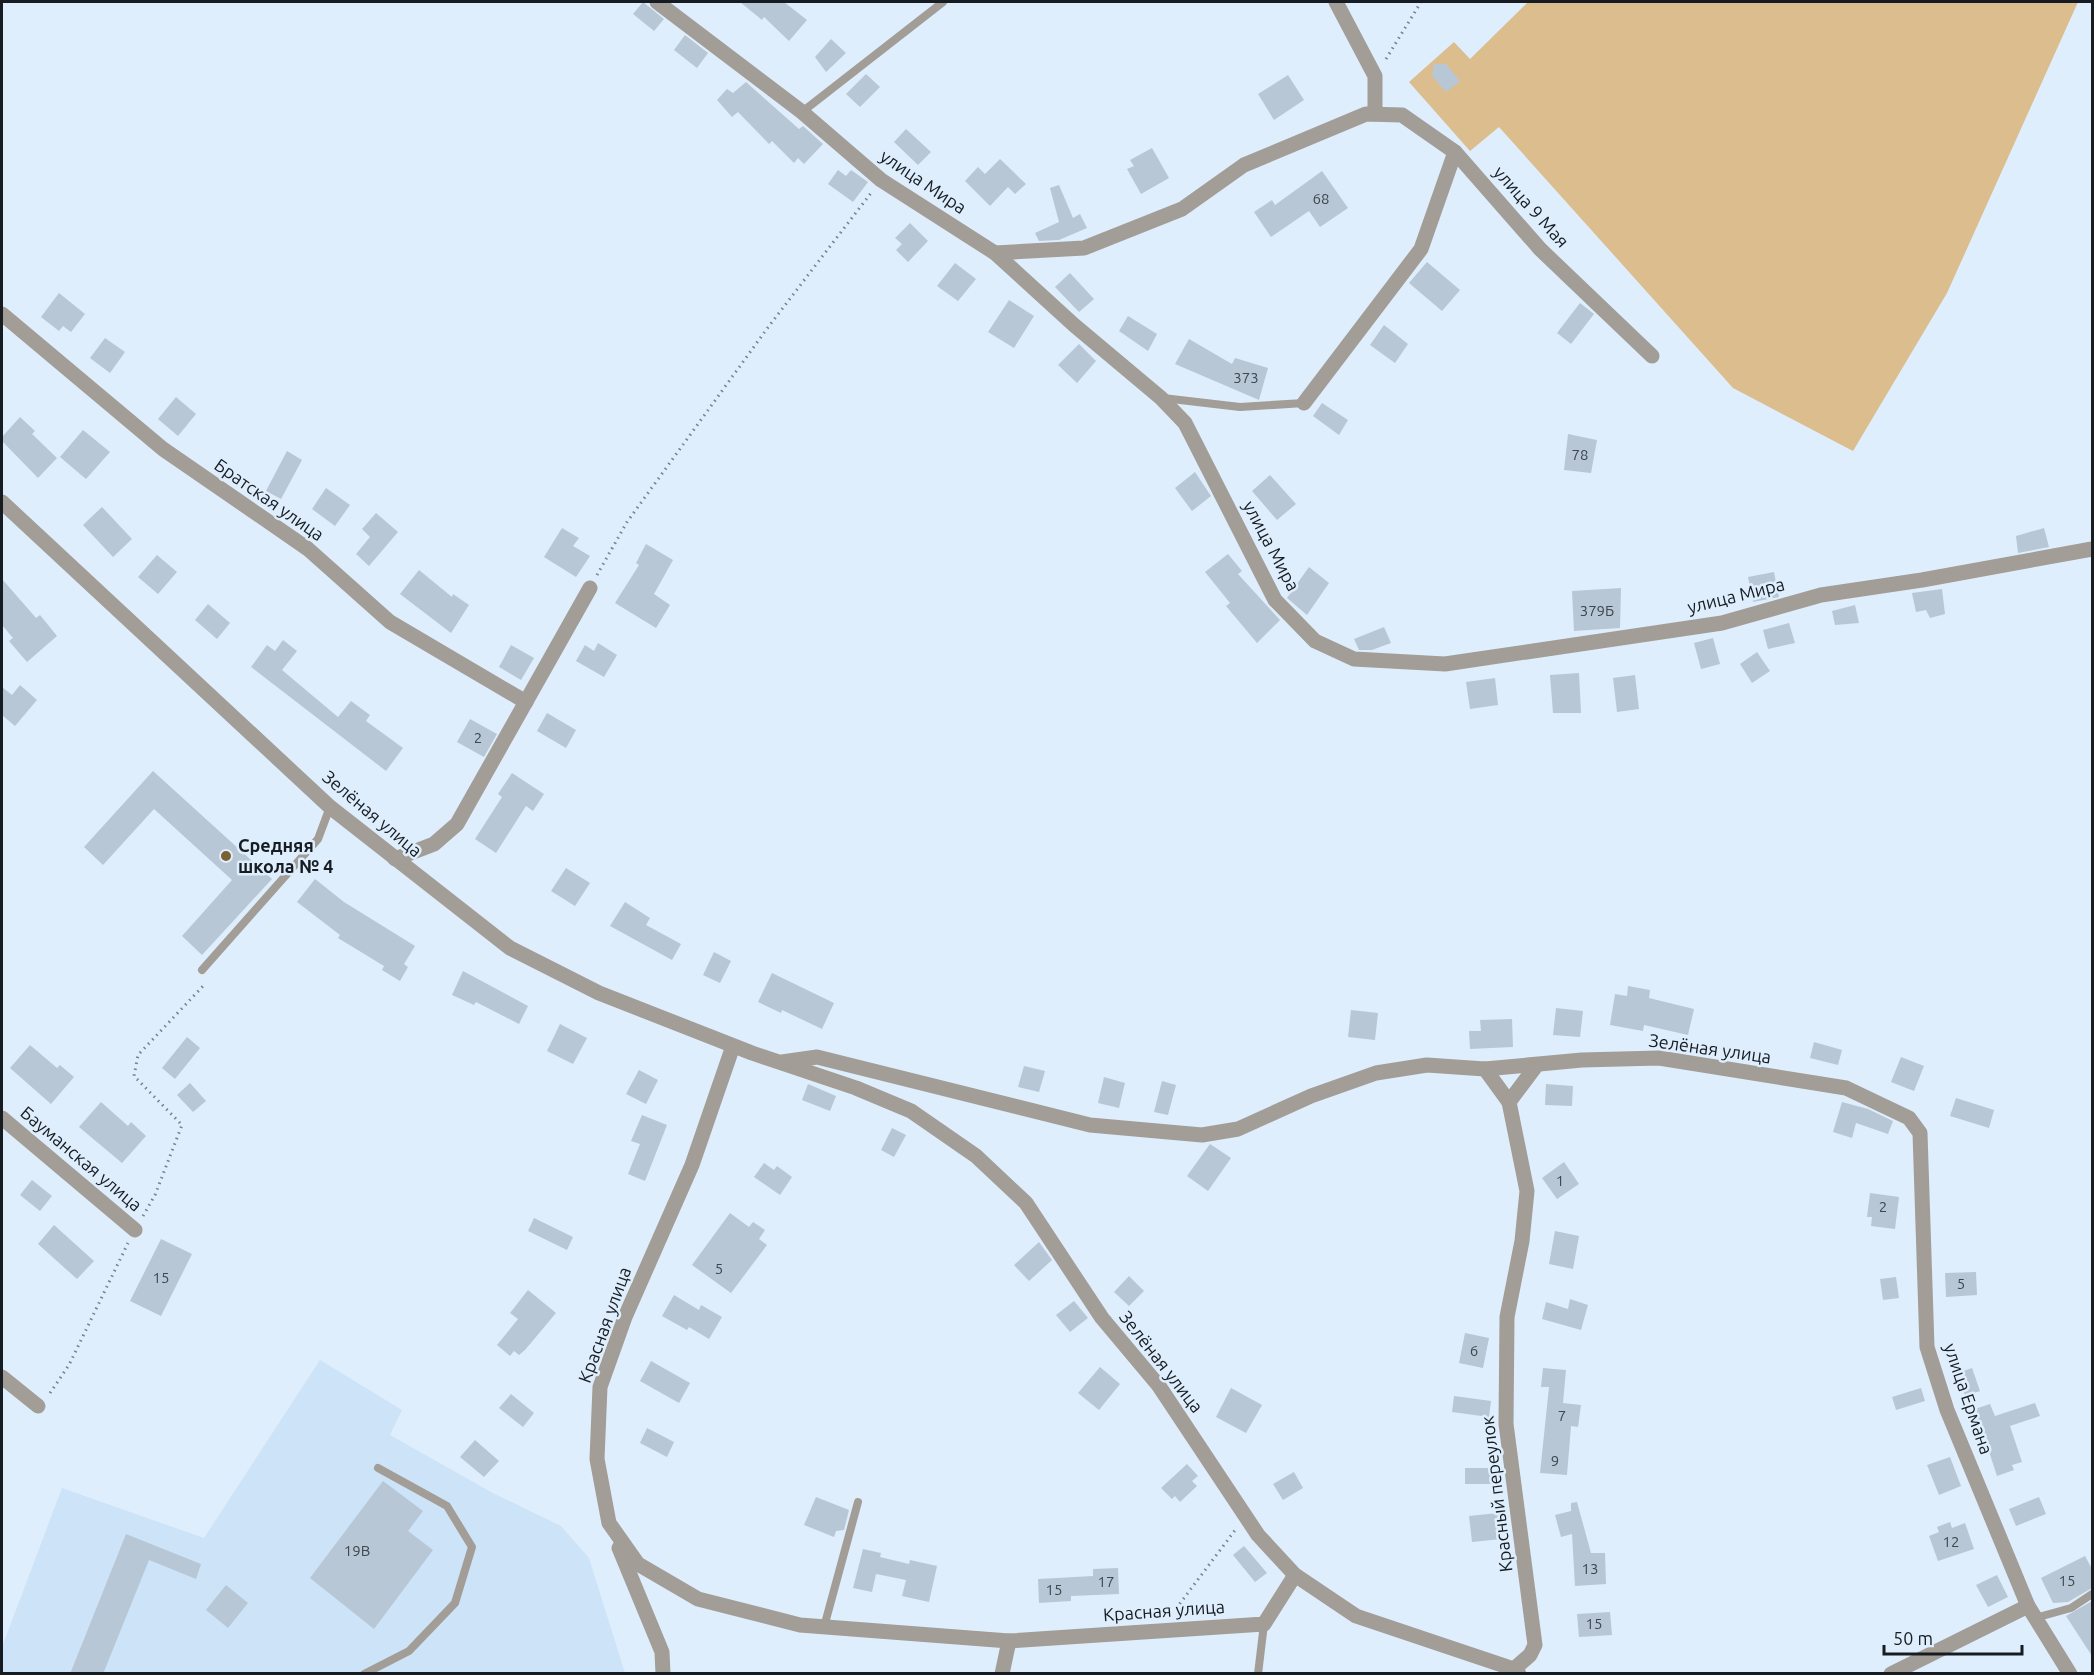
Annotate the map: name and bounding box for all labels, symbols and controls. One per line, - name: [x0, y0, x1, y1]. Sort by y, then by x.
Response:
- street label: улица Мира: [877, 145, 970, 217]
- street label: улица 9 Мая: [1490, 162, 1573, 251]
- house number: 68: [1313, 190, 1329, 207]
- house number: 373: [1233, 369, 1259, 386]
- house number: 78: [1572, 446, 1588, 463]
- street label: Братская улица: [211, 454, 328, 544]
- street label: улица Мира: [1240, 497, 1304, 594]
- street label: улица Мира: [1685, 573, 1786, 617]
- house number: 379Б: [1580, 602, 1614, 619]
- house number: 2: [474, 729, 482, 746]
- street label: Зелёная улица: [319, 766, 426, 861]
- place label: Средняя школа № 4: [238, 835, 333, 876]
- marker: Средняя школа № 4: [219, 849, 233, 863]
- street label: Зелёная улица: [1648, 1030, 1773, 1066]
- street label: Бауманская улица: [17, 1102, 146, 1215]
- house number: 1: [1556, 1172, 1564, 1189]
- house number: 2: [1879, 1198, 1887, 1215]
- house number: 5: [715, 1260, 723, 1277]
- street label: Красная улица: [574, 1264, 634, 1385]
- house number: 15: [153, 1269, 169, 1286]
- house number: 5: [1957, 1275, 1965, 1292]
- street label: Зелёная улица: [1116, 1307, 1208, 1416]
- street label: улица Ермана: [1941, 1341, 1997, 1457]
- house number: 6: [1470, 1342, 1478, 1359]
- house number: 7: [1558, 1407, 1566, 1424]
- street label: Красный переулок: [1477, 1415, 1516, 1573]
- house number: 9: [1551, 1452, 1559, 1469]
- house number: 12: [1943, 1533, 1959, 1550]
- house number: 19В: [344, 1542, 370, 1559]
- house number: 13: [1582, 1560, 1598, 1577]
- house number: 15: [2059, 1572, 2075, 1589]
- house number: 17: [1098, 1573, 1114, 1590]
- house number: 15: [1046, 1581, 1062, 1598]
- street label: Красная улица: [1102, 1596, 1225, 1624]
- house number: 15: [1586, 1615, 1602, 1632]
- scale bar: [1884, 1618, 2022, 1656]
- text: 50 m: [1893, 1628, 1933, 1648]

